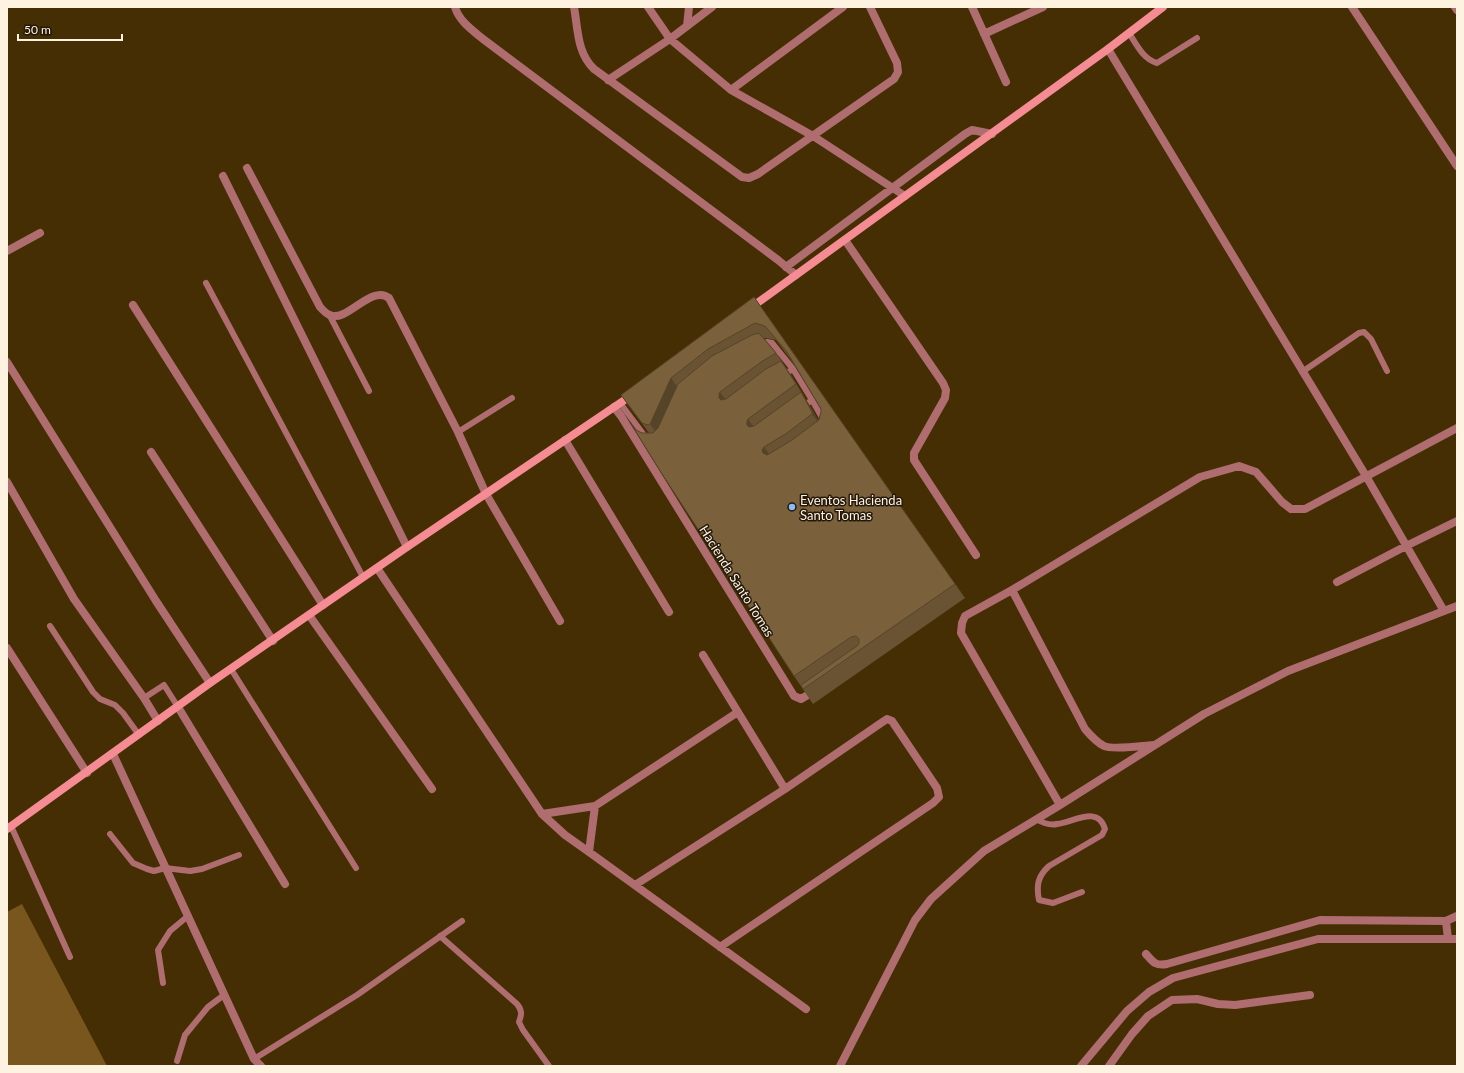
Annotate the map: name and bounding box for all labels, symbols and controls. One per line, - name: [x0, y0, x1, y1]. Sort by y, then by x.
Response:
- scale bar: [18, 16, 122, 42]
- text: 50 m: [24, 22, 51, 37]
- place label: Eventos Hacienda Santo Tomas: [800, 492, 902, 523]
- marker: Eventos Hacienda Santo Tomas: [787, 502, 797, 512]
- street label: Hacienda Santo Tomas: [696, 522, 778, 640]

